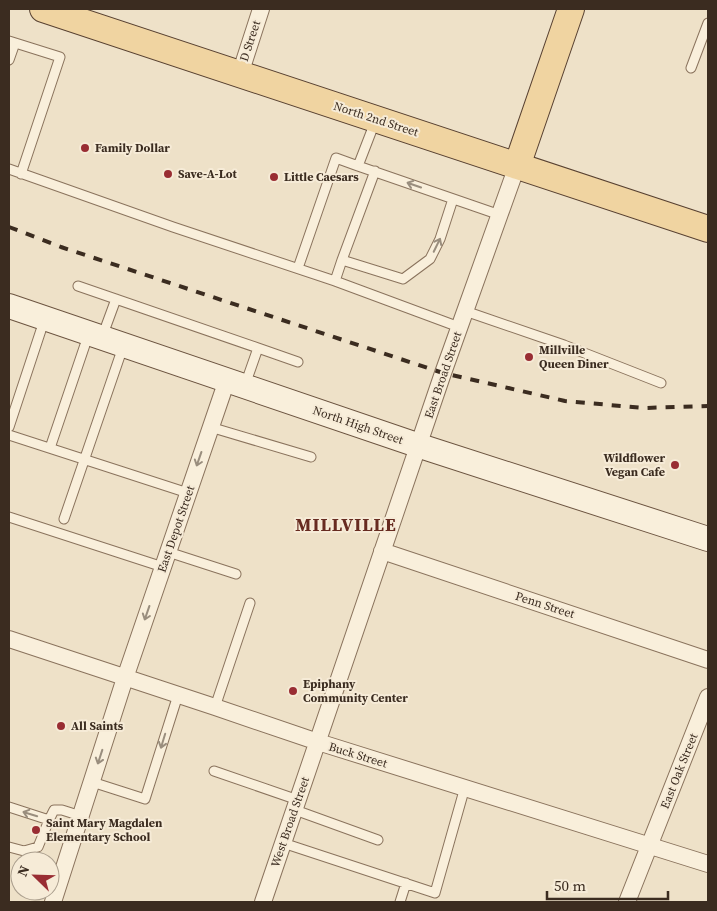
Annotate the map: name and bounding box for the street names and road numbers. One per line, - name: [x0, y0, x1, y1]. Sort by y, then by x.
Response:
- street label: D Street: [236, 18, 264, 64]
- street label: North 2nd Street: [332, 98, 421, 140]
- street label: East Broad Street: [421, 329, 465, 421]
- street label: North High Street: [311, 402, 405, 448]
- street label: East Depot Street: [154, 483, 198, 575]
- street label: Penn Street: [513, 588, 577, 622]
- street label: East Oak Street: [657, 731, 701, 811]
- street label: Buck Street: [327, 739, 389, 771]
- street label: West Broad Street: [267, 775, 313, 869]

